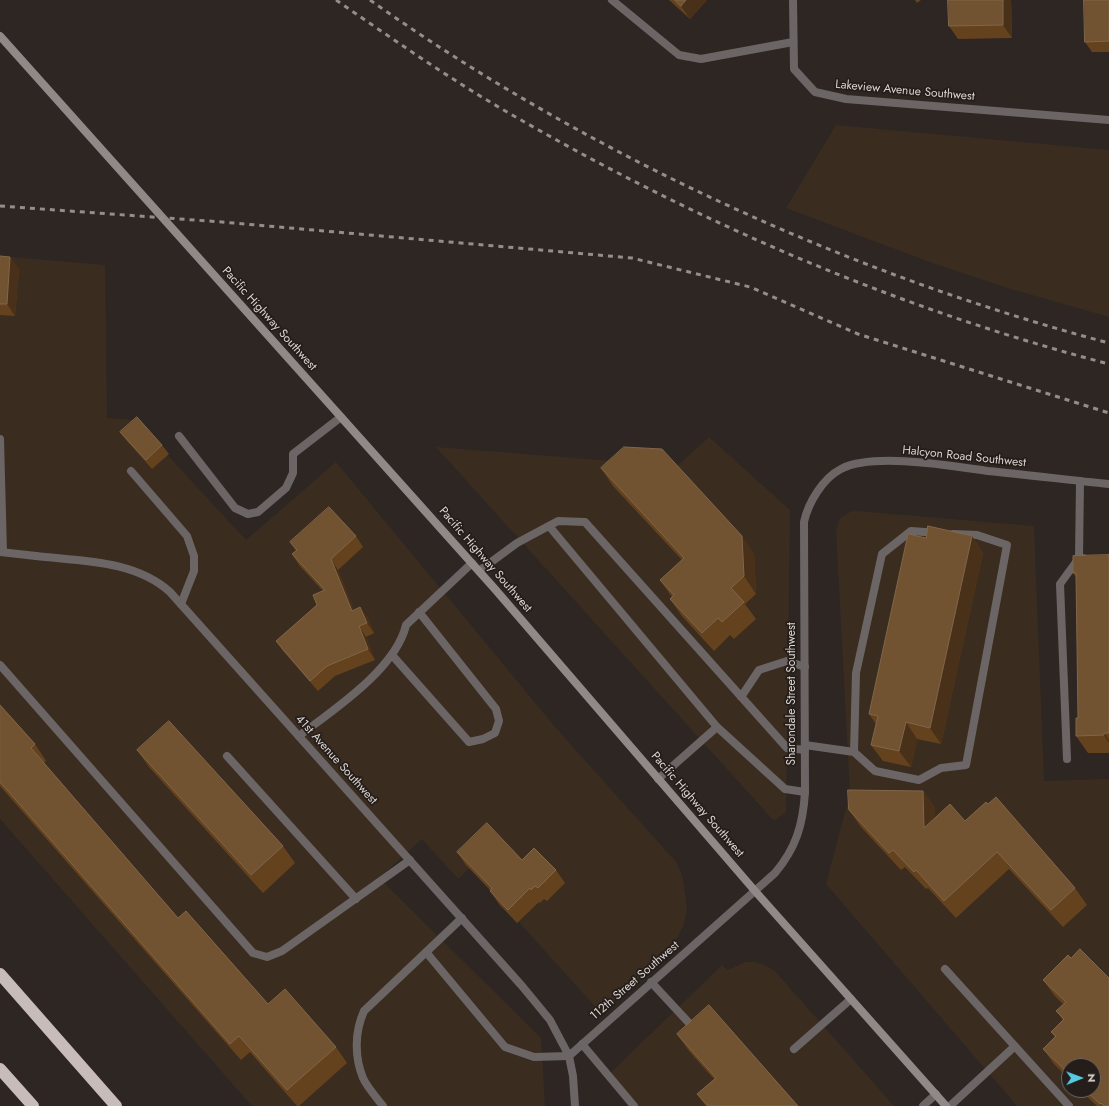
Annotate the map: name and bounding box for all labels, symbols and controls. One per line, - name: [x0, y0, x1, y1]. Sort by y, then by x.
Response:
- street label: Lakeview Avenue Southwest: [835, 78, 975, 104]
- street label: Pacific Highway Southwest: [219, 264, 319, 374]
- street label: Halcyon Road Southwest: [901, 443, 1027, 471]
- street label: Pacific Highway Southwest: [435, 504, 535, 616]
- street label: Sharondale Street Southwest: [785, 622, 799, 766]
- street label: 41st Avenue Southwest: [292, 712, 380, 808]
- street label: Pacific Highway Southwest: [647, 749, 747, 861]
- street label: 112th Street Southwest: [588, 938, 682, 1024]
- north arrow: [1061, 1058, 1101, 1098]
- text: N: [1084, 1073, 1100, 1082]

